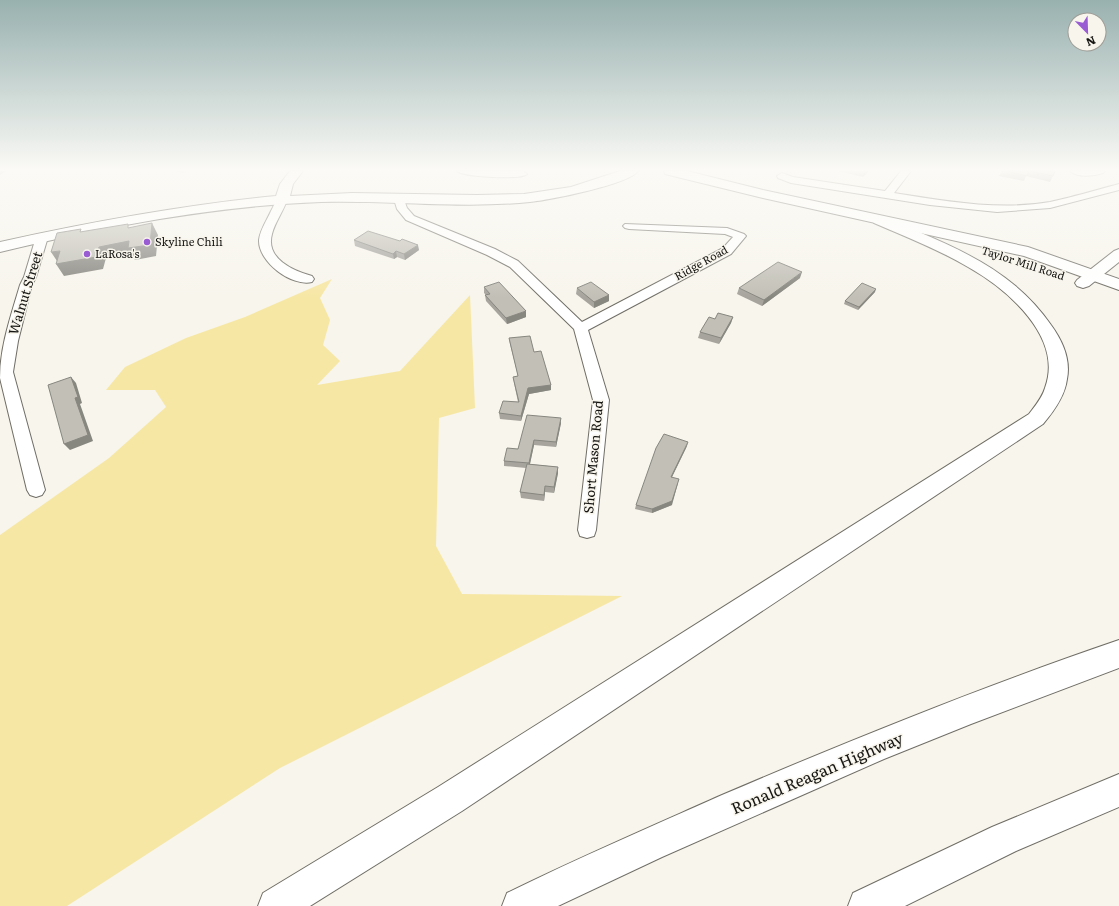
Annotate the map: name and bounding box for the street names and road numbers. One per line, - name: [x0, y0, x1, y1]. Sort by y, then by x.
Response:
- street label: Ridge Road: [671, 241, 730, 283]
- street label: Taylor Mill Road: [980, 241, 1067, 283]
- street label: Walnut Street: [3, 248, 46, 337]
- street label: Short Mason Road: [578, 400, 607, 514]
- street label: Ronald Reagan Highway: [727, 725, 907, 819]

